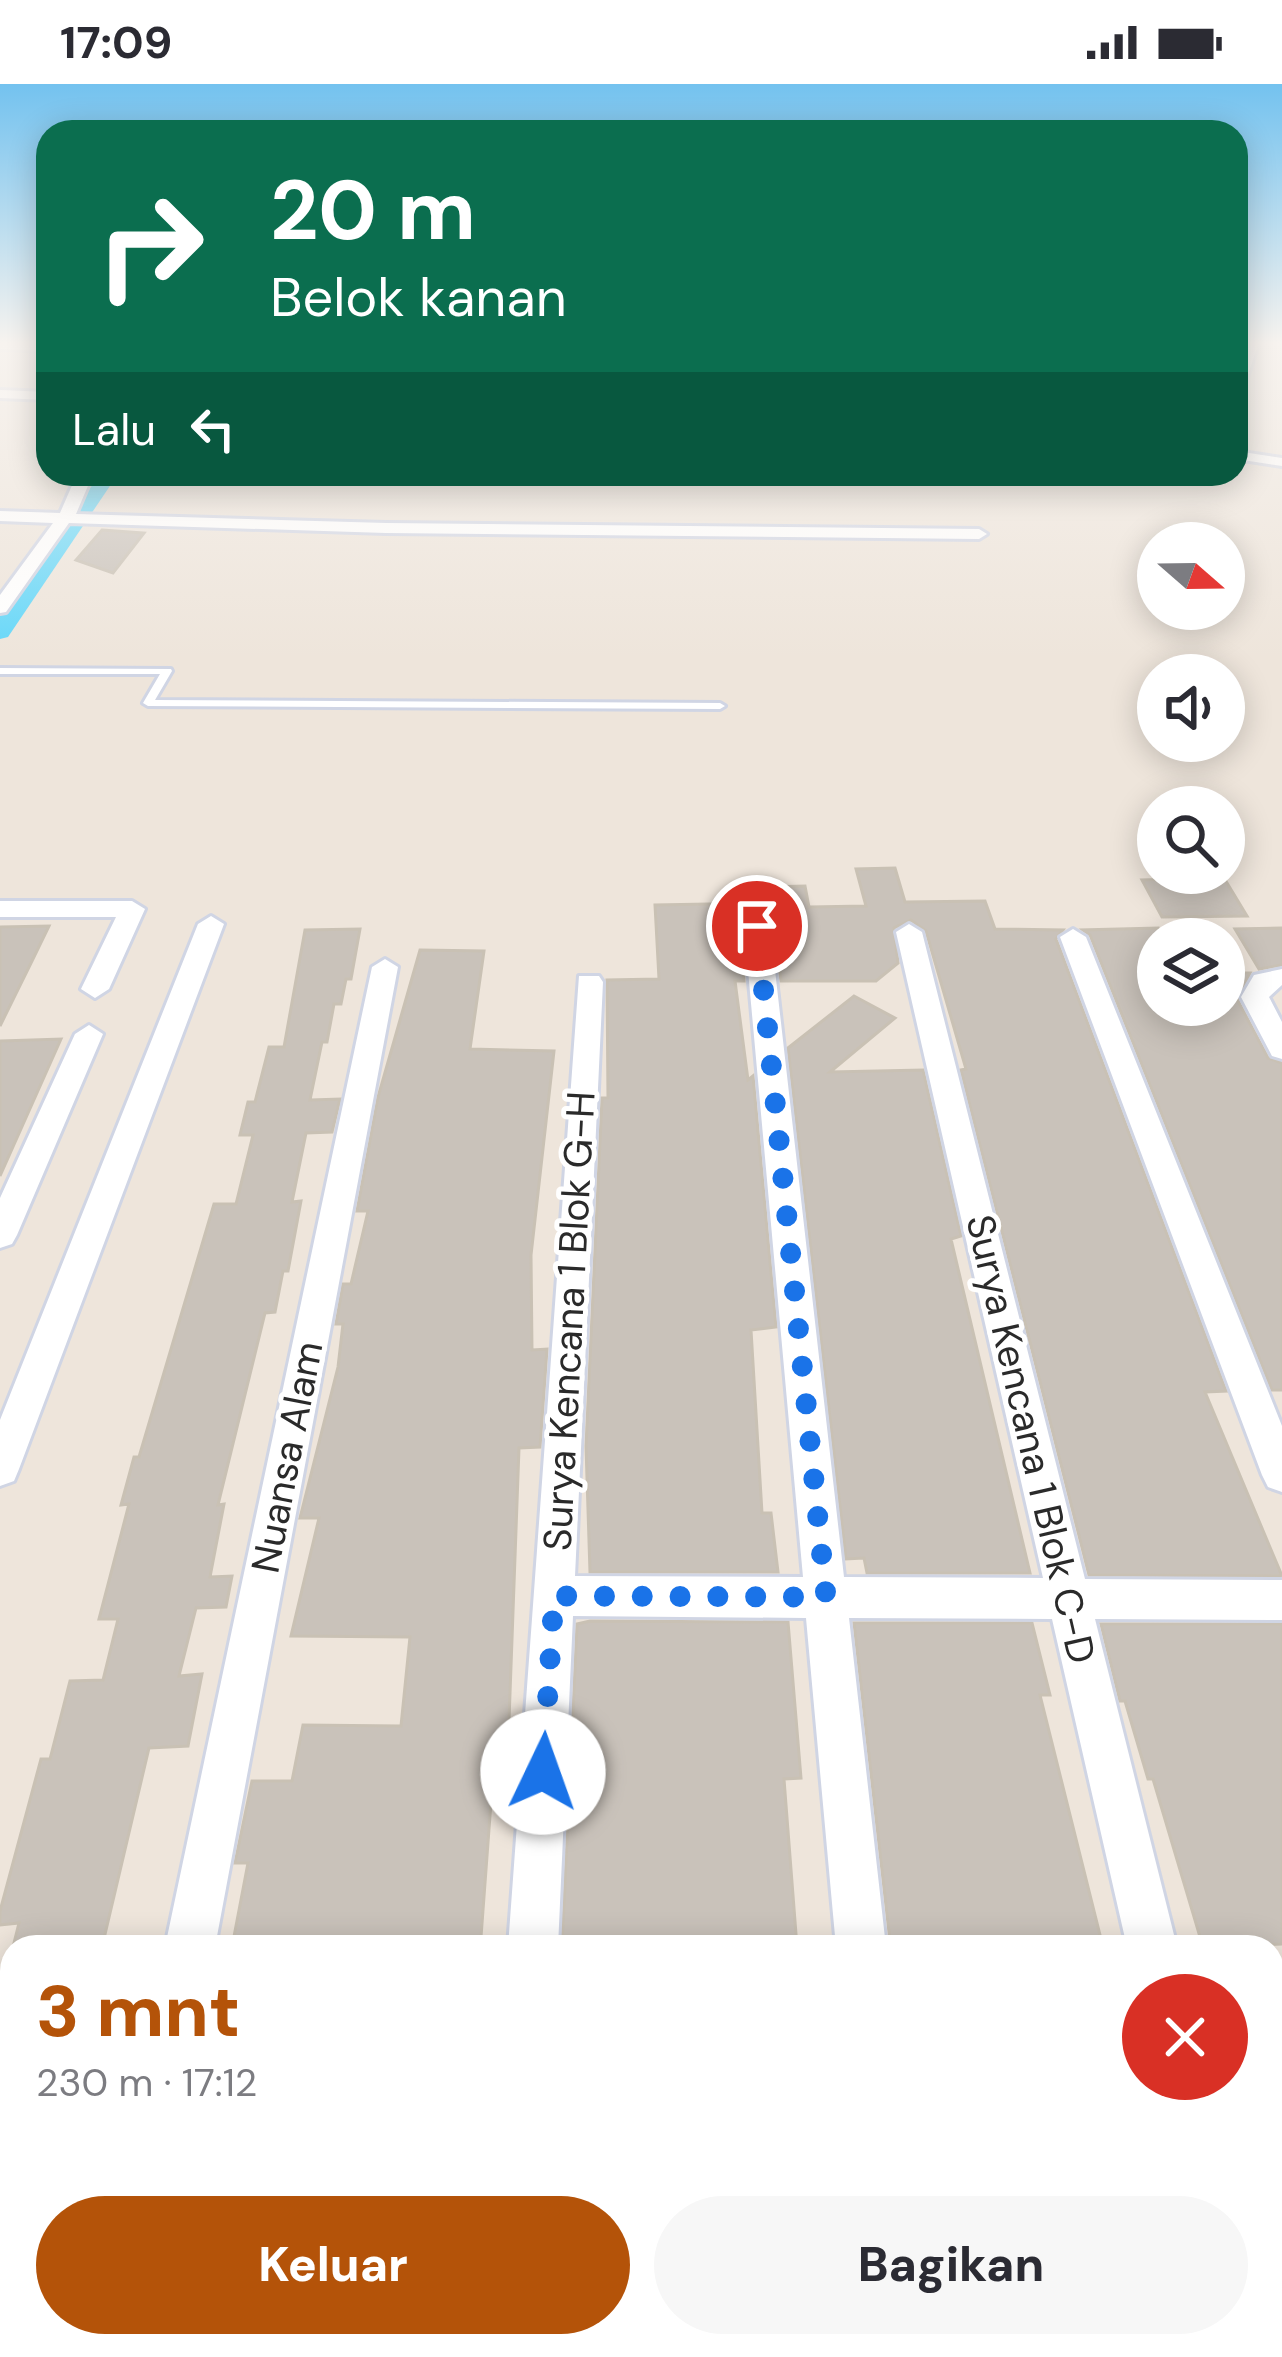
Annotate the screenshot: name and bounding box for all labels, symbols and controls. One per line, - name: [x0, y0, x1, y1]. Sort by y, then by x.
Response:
- text: 17:09: [60, 13, 172, 72]
- text: 20 m: [270, 156, 476, 265]
- icon: right: [72, 168, 228, 324]
- text: Belok kanan: [270, 262, 567, 333]
- icon: left: [180, 396, 246, 462]
- text: Lalu: [72, 400, 156, 459]
- north arrow: [1137, 522, 1245, 630]
- map controls: [1137, 522, 1245, 1026]
- button: sound: [1137, 654, 1245, 762]
- button: search: [1137, 786, 1245, 894]
- pin: [706, 875, 808, 977]
- icon: arrive: [724, 893, 790, 959]
- button: layers: [1137, 918, 1245, 1026]
- street label: Surya Kencana 1 Blok G-H: [531, 1090, 607, 1552]
- street label: Surya Kencana 1 Blok C-D: [955, 1210, 1107, 1668]
- street label: Nuansa Alam: [240, 1337, 334, 1577]
- position arrow: [480, 1709, 606, 1835]
- text: 3 mnt: [36, 1965, 240, 2058]
- button: close: [1122, 1974, 1248, 2100]
- text: 230 m · 17:12: [36, 2057, 257, 2108]
- button: Keluar: [36, 2196, 630, 2334]
- button: Bagikan: [654, 2196, 1248, 2334]

